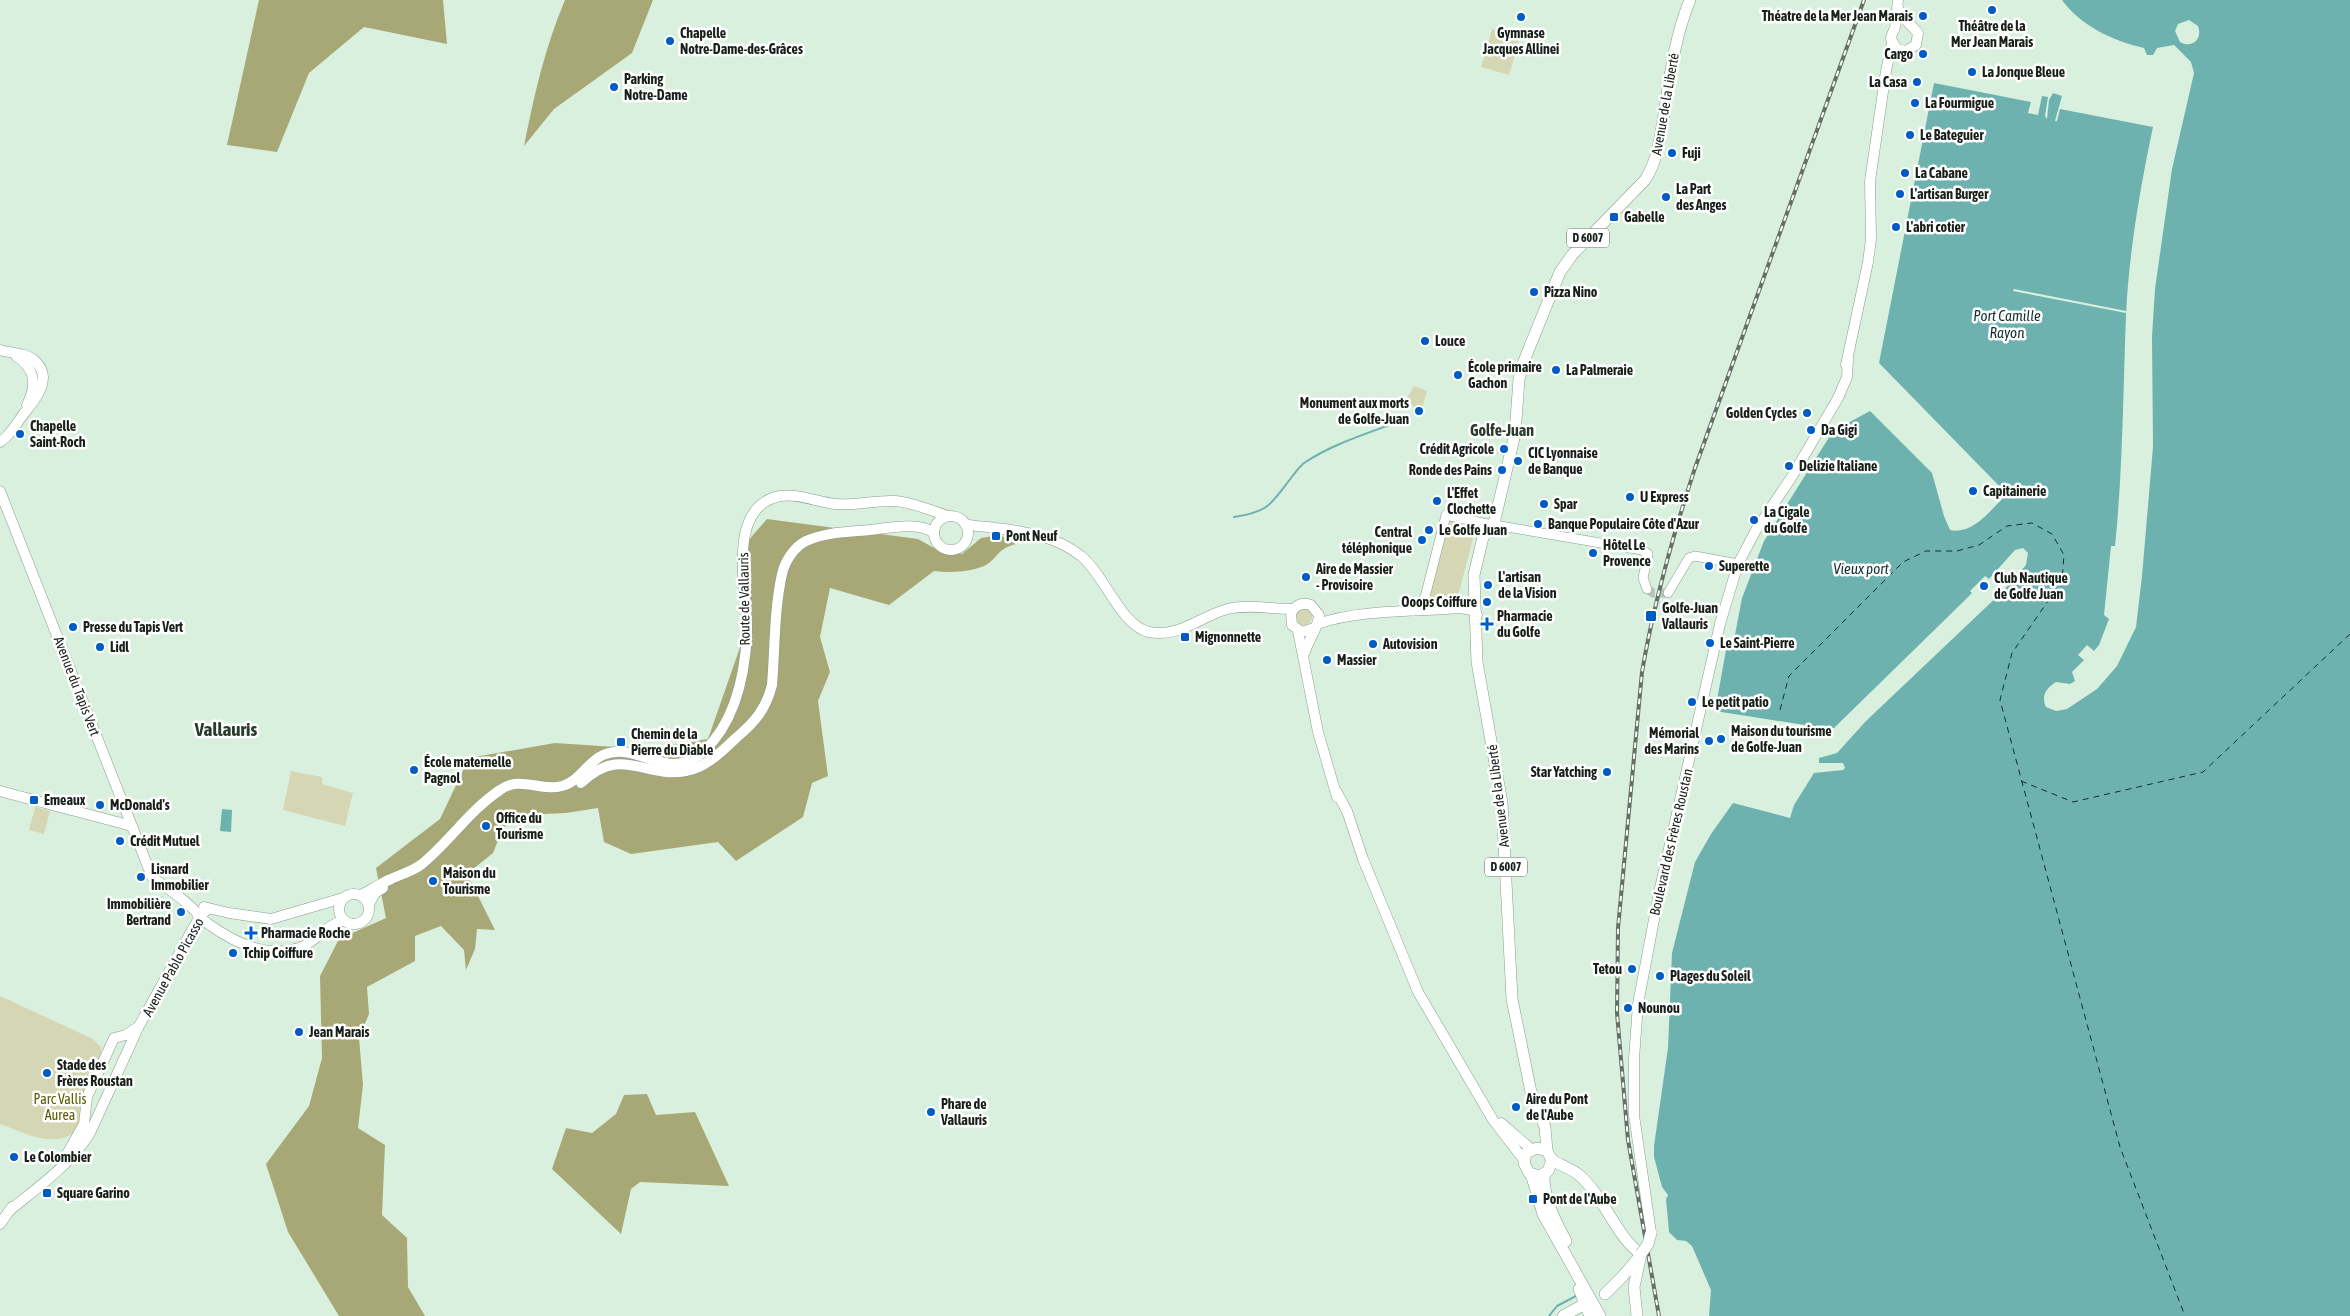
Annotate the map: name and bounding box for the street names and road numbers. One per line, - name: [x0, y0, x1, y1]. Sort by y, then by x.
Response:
- street label: Avenue de la Liberté: [1648, 52, 1682, 156]
- road number: D 6007: [1567, 228, 1609, 248]
- street label: Route de Vallauris: [735, 552, 753, 646]
- street label: Avenue du Tapis Vert: [51, 634, 103, 738]
- street label: Avenue de la Liberté: [1484, 744, 1512, 848]
- street label: Boulevard des Frères Roustan: [1646, 767, 1696, 917]
- road number: D 6007: [1485, 858, 1527, 876]
- street label: Avenue Pablo Picasso: [139, 915, 207, 1019]

